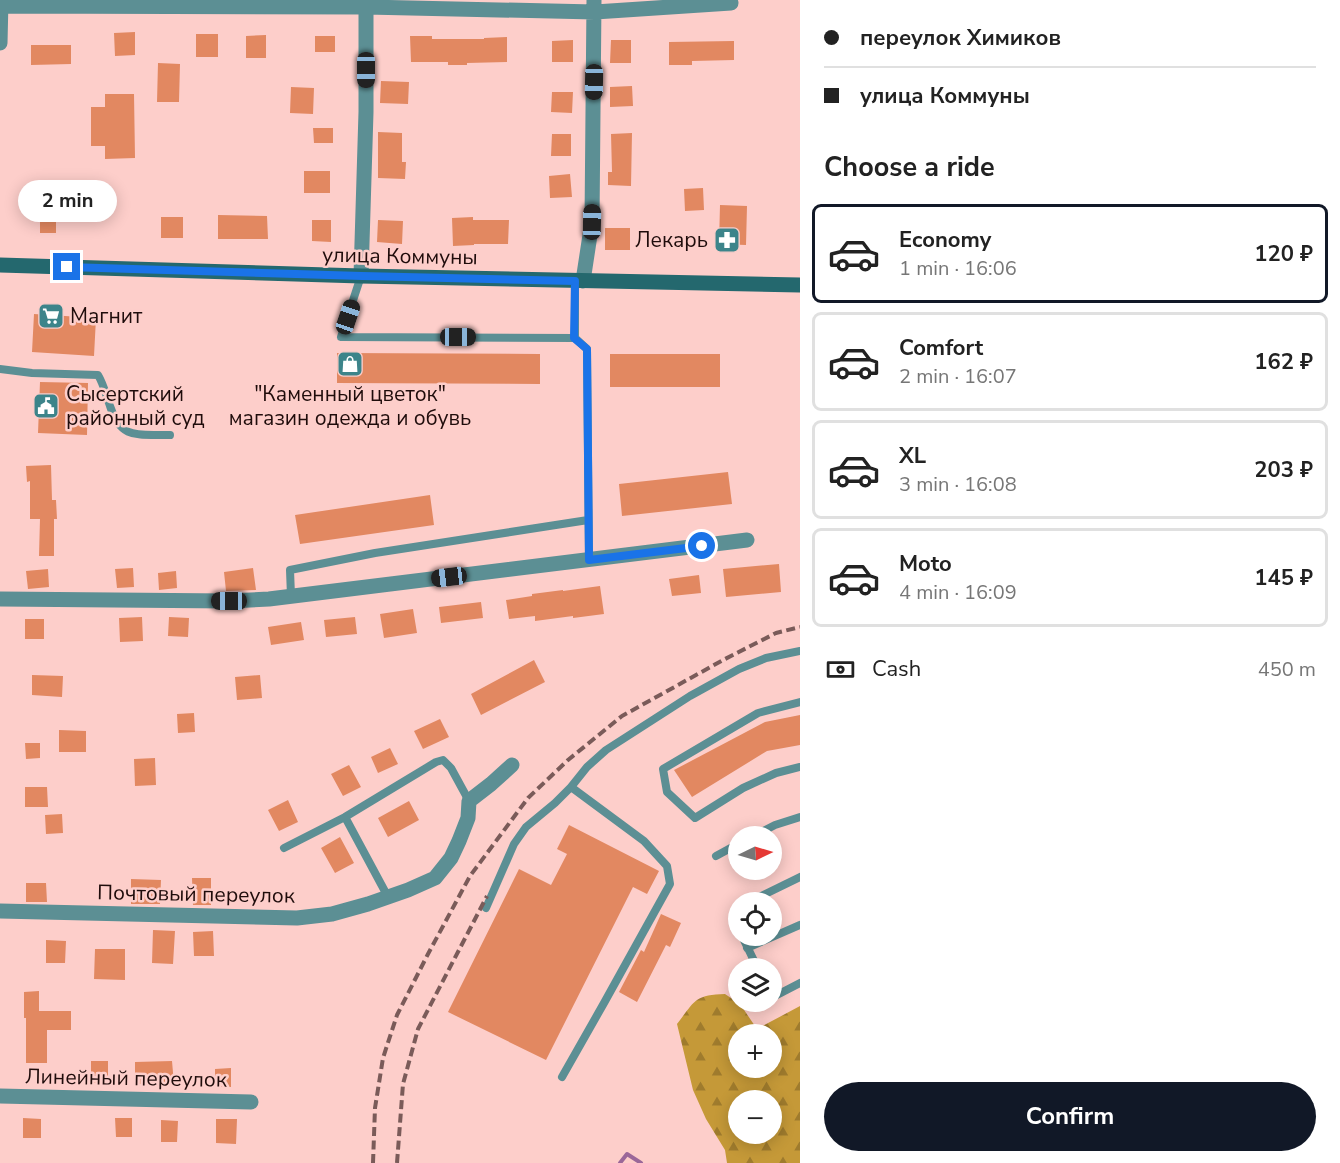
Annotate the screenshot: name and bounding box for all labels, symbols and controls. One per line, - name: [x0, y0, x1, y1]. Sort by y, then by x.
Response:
- text: переулок Химиков: [860, 23, 1061, 53]
- car: [357, 52, 375, 88]
- car: [585, 64, 603, 100]
- text: улица Коммуны: [860, 81, 1030, 111]
- text: Choose a ride: [824, 149, 995, 186]
- callout: 2 min: [17, 180, 116, 222]
- text: 2 min: [42, 187, 93, 214]
- car: [583, 204, 601, 240]
- pharmacy icon: Лекарь: [712, 225, 742, 255]
- text: Economy: [899, 225, 991, 255]
- place label: Лекарь: [635, 226, 708, 254]
- icon: car: [827, 227, 881, 281]
- text: 120 ₽: [1254, 239, 1313, 269]
- street label: улица Коммуны: [322, 241, 478, 271]
- route end: [53, 253, 80, 280]
- text: 1 min · 16:06: [899, 255, 1017, 282]
- car: [334, 297, 362, 337]
- supermarket icon: Магнит: [36, 301, 66, 331]
- place label: Магнит: [70, 302, 143, 330]
- car: [440, 328, 476, 346]
- text: Comfort: [899, 333, 983, 363]
- icon: car: [827, 335, 881, 389]
- text: 162 ₽: [1254, 347, 1313, 377]
- shop icon: "Каменный цветок" магазин одежда и обувь: [335, 349, 365, 379]
- text: 2 min · 16:07: [899, 363, 1017, 390]
- place label: Сысертский районный суд: [66, 380, 205, 432]
- place label: "Каменный цветок" магазин одежда и обувь: [229, 380, 471, 432]
- public building icon: Сысертский районный суд: [31, 391, 61, 421]
- text: XL: [899, 441, 926, 471]
- icon: car: [827, 443, 881, 497]
- text: 203 ₽: [1254, 455, 1313, 485]
- text: 3 min · 16:08: [899, 471, 1017, 498]
- route start: [688, 532, 715, 559]
- text: Moto: [899, 549, 952, 579]
- icon: car: [827, 551, 881, 605]
- text: 145 ₽: [1254, 563, 1313, 593]
- car: [430, 566, 468, 588]
- text: 4 min · 16:09: [899, 579, 1017, 606]
- car: [211, 592, 247, 610]
- icon: cash: [824, 653, 857, 686]
- text: Cash: [872, 654, 921, 684]
- text: 450 m: [1258, 656, 1316, 683]
- north arrow: [728, 826, 782, 880]
- map controls: [728, 826, 782, 1144]
- street label: Почтовый переулок: [97, 878, 296, 910]
- button: locate: [728, 892, 782, 946]
- button: layers: [728, 958, 782, 1012]
- button: +: [728, 1024, 782, 1078]
- street label: Линейный переулок: [25, 1062, 228, 1094]
- button: Confirm: [824, 1082, 1316, 1151]
- button: −: [728, 1090, 782, 1144]

